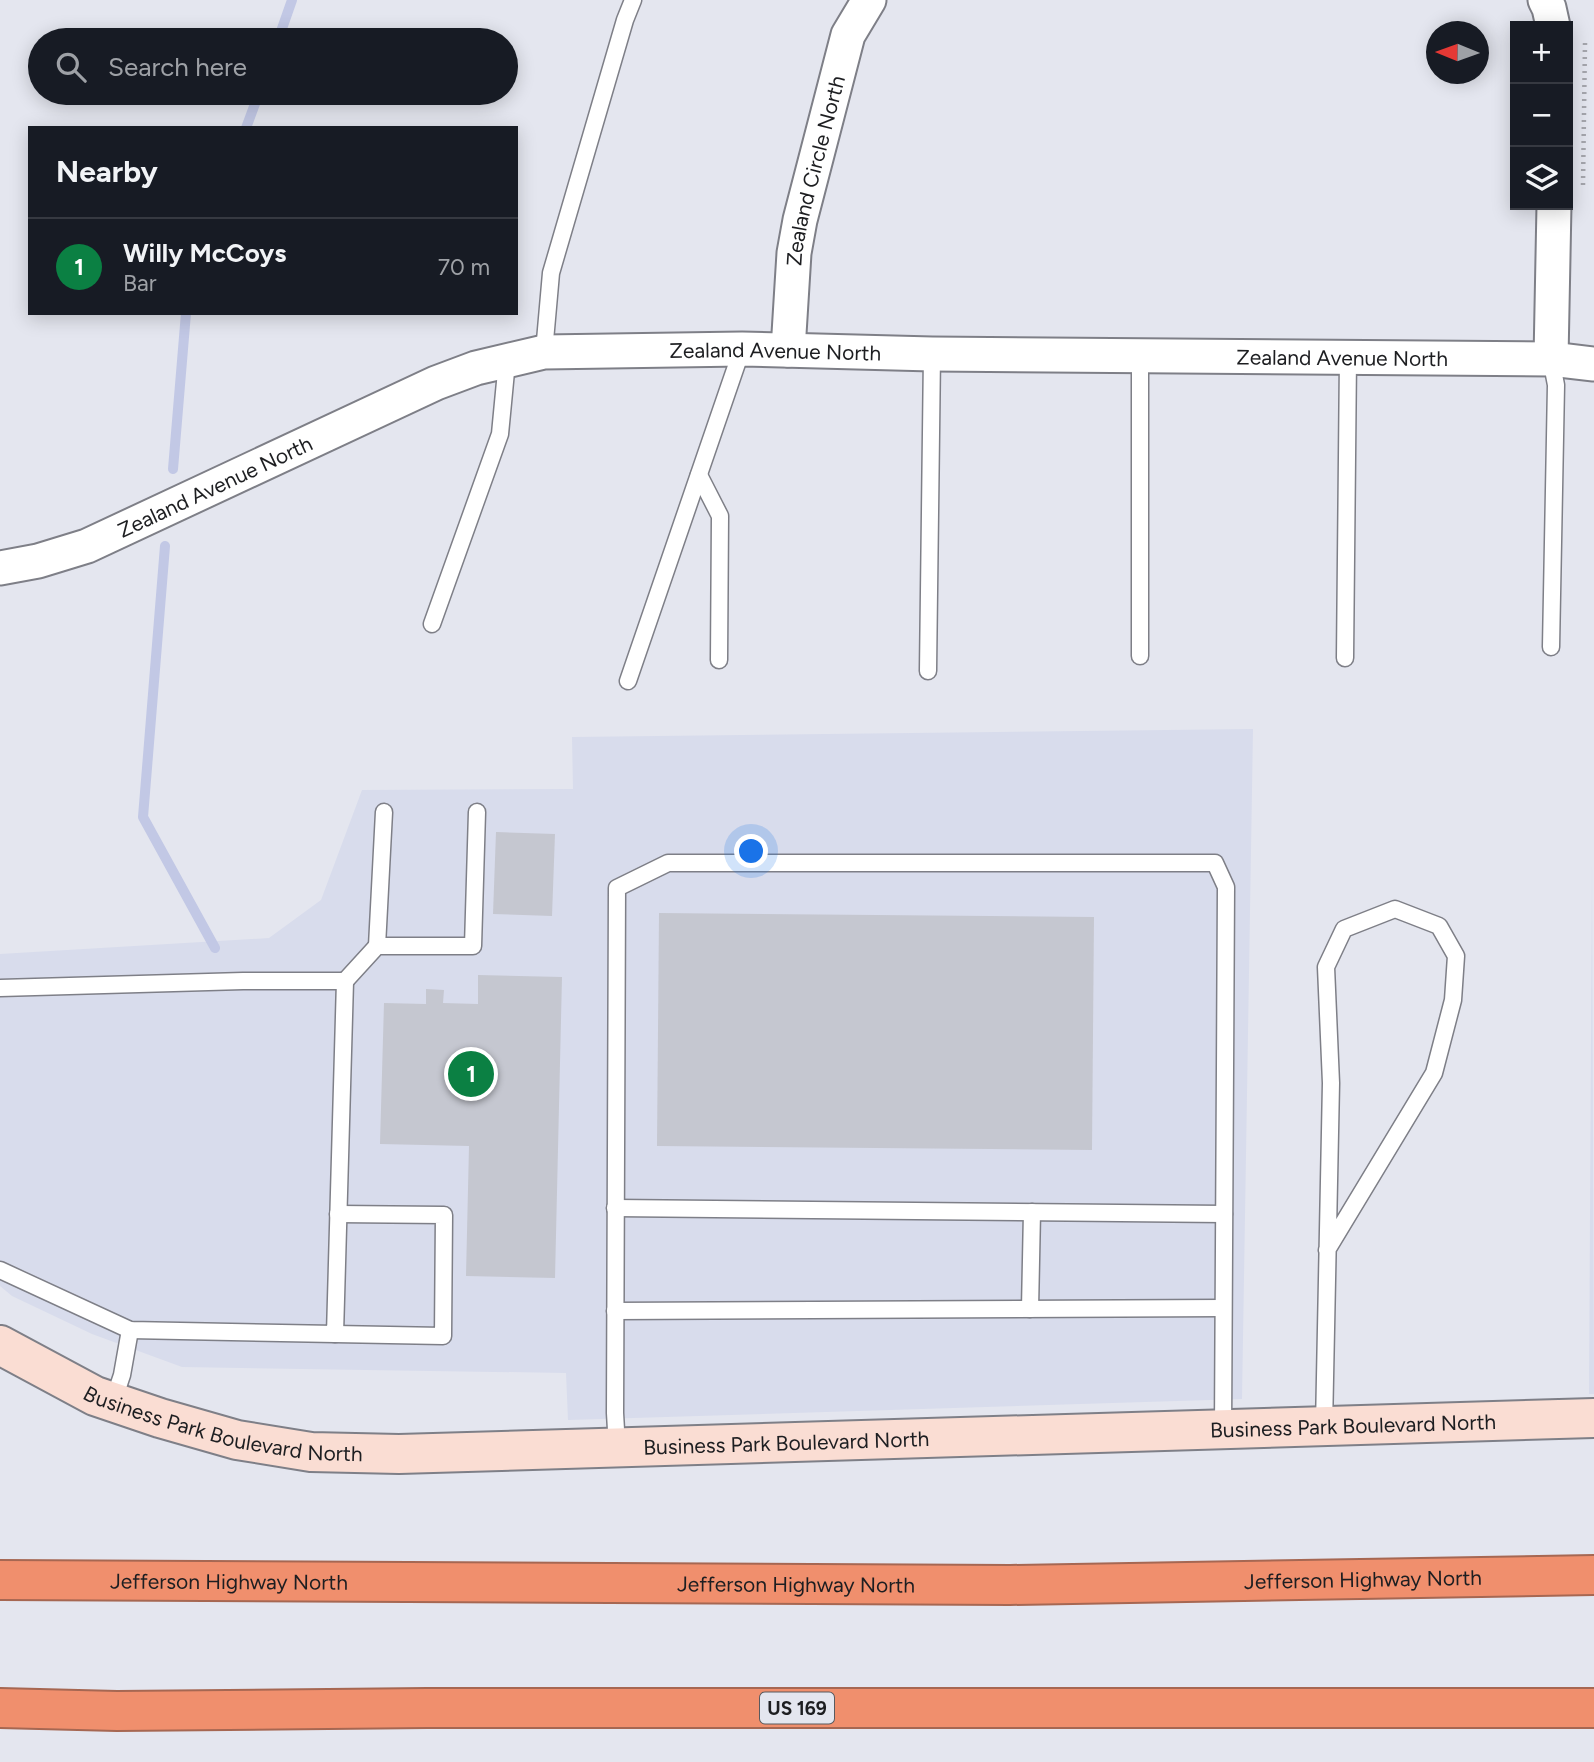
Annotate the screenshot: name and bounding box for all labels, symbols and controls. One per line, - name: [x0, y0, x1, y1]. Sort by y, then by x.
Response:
- north arrow: [1426, 21, 1489, 84]
- map controls: [1510, 21, 1573, 210]
- button: +: [1510, 21, 1573, 84]
- search box: [28, 28, 518, 105]
- icon: search: [52, 48, 90, 86]
- text: Search here: [108, 51, 247, 83]
- street label: Zealand Circle North: [781, 73, 849, 267]
- button: −: [1510, 84, 1573, 147]
- button: layers: [1510, 147, 1573, 210]
- text: Nearby: [56, 153, 158, 190]
- text: Willy McCoys: [123, 237, 286, 269]
- text: 1: [74, 253, 84, 281]
- text: 70 m: [438, 253, 490, 281]
- text: Bar: [123, 269, 157, 297]
- street label: Zealand Avenue North: [669, 336, 881, 365]
- street label: Zealand Avenue North: [1236, 344, 1448, 371]
- street label: Zealand Avenue North: [114, 430, 316, 542]
- your location: [734, 834, 768, 868]
- pin: 1: [448, 1048, 494, 1100]
- street label: Business Park Boulevard North: [79, 1380, 363, 1466]
- street label: Business Park Boulevard North: [1210, 1408, 1496, 1442]
- street label: Business Park Boulevard North: [643, 1426, 930, 1459]
- street label: Jefferson Highway North: [1244, 1564, 1482, 1593]
- street label: Jefferson Highway North: [110, 1568, 348, 1594]
- street label: Jefferson Highway North: [677, 1571, 915, 1597]
- road number: US 169: [760, 1692, 834, 1724]

